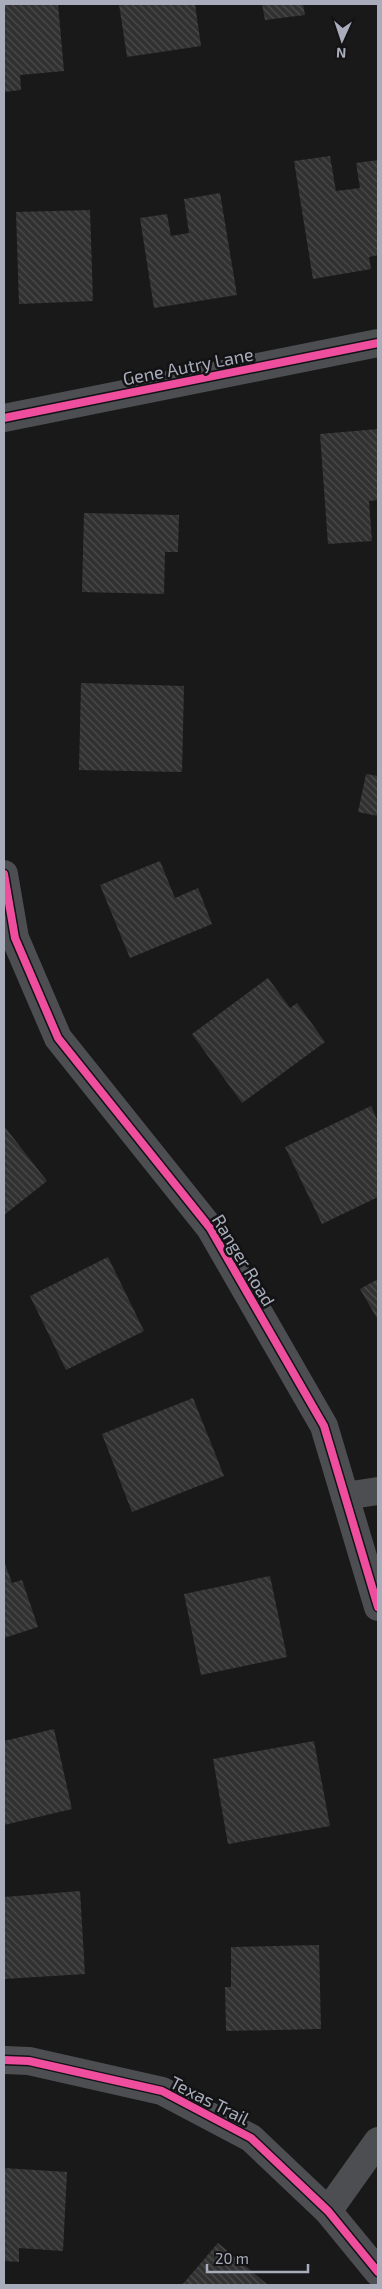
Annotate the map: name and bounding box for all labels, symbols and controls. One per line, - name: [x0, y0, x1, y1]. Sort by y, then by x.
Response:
- north arrow: [317, 15, 367, 65]
- text: N: [336, 45, 347, 62]
- street label: Gene Autry Lane: [121, 343, 255, 389]
- street label: Ranger Road: [208, 1210, 280, 1310]
- street label: Texas Trail: [167, 2071, 254, 2130]
- scale bar: [207, 2242, 308, 2274]
- text: 20 m: [215, 2249, 249, 2267]

